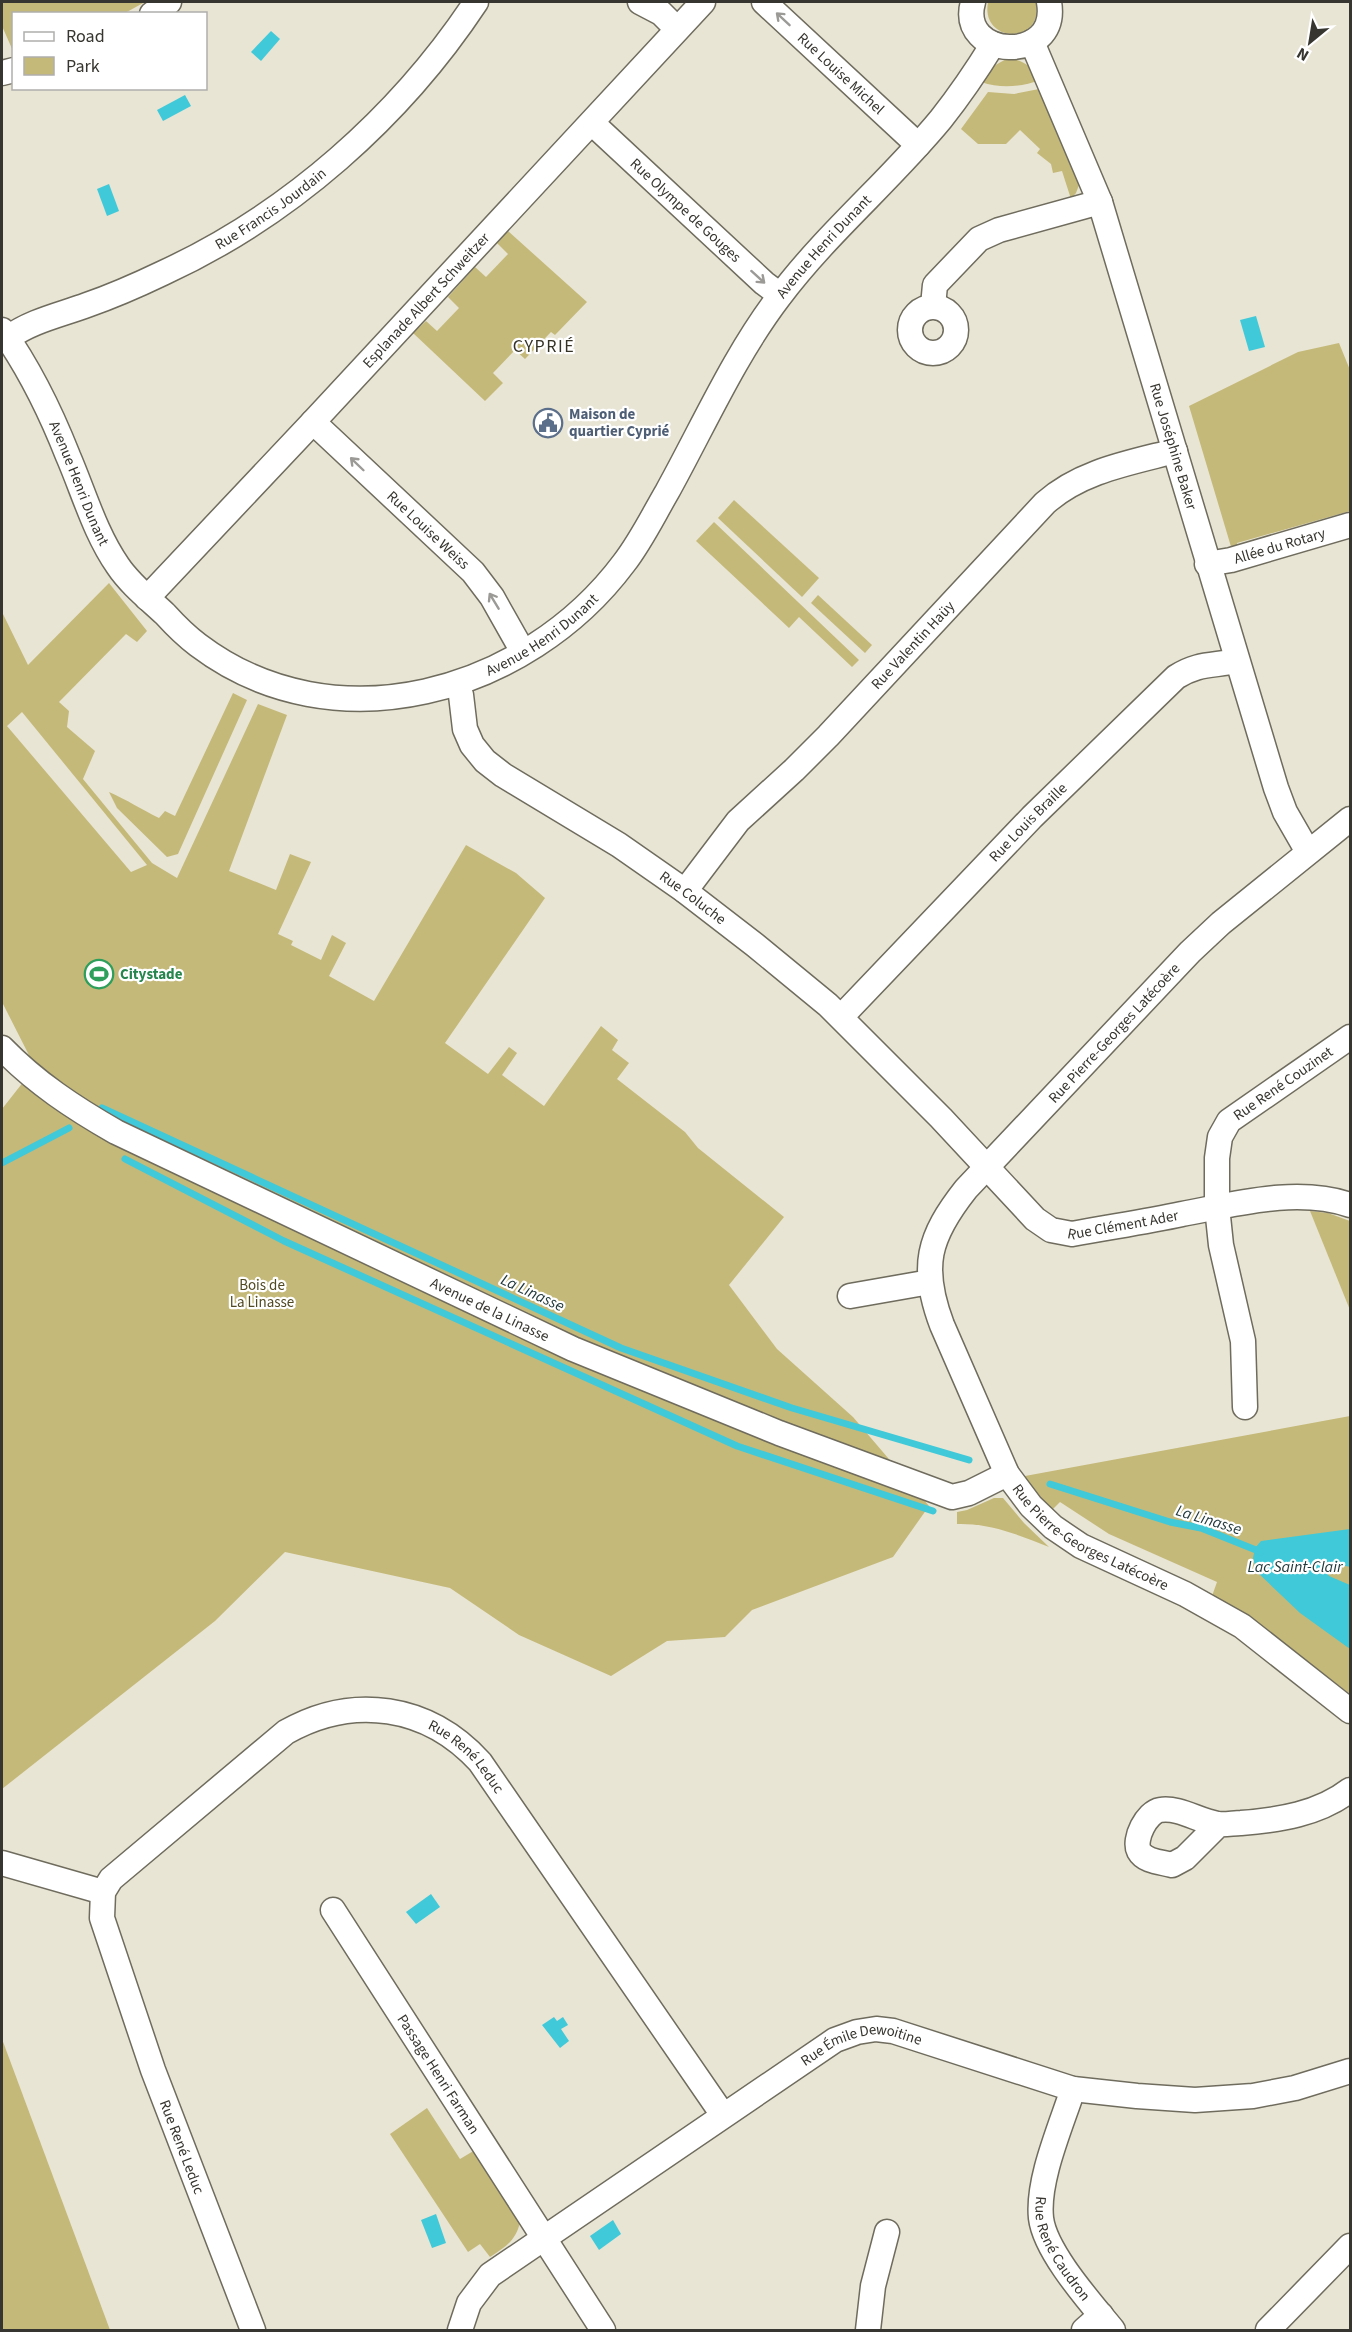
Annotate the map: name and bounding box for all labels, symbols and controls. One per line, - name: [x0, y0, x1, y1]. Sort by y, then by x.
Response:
- legend: [12, 12, 207, 90]
- one-way arrow: [776, 12, 791, 26]
- north arrow: [1280, 12, 1340, 72]
- text: Road: [66, 24, 105, 49]
- street label: Rue Louise Michel: [792, 28, 889, 120]
- text: N: [1293, 42, 1313, 66]
- text: Park: [66, 54, 100, 79]
- street label: Rue Olympe de Gouges: [625, 154, 746, 268]
- street label: Rue Francis Jourdain: [211, 163, 331, 255]
- street label: Avenue Henri Dunant: [772, 190, 876, 303]
- street label: Esplanade Albert Schweitzer: [358, 228, 495, 373]
- one-way arrow: [750, 270, 765, 284]
- district label: CYPRIÉ: [513, 334, 575, 359]
- street label: Rue Joséphine Baker: [1144, 381, 1202, 513]
- place label: Maison de quartier Cyprié: [569, 404, 670, 442]
- public building icon: Maison de quartier Cyprié: [532, 407, 564, 439]
- street label: Avenue Henri Dunant: [44, 418, 114, 550]
- one-way arrow: [349, 457, 364, 472]
- street label: Rue Louise Weiss: [382, 486, 474, 575]
- street label: Allée du Rotary: [1231, 523, 1328, 570]
- street label: Avenue Henri Dunant: [483, 589, 603, 681]
- one-way arrow: [488, 593, 501, 610]
- street label: Rue Valentin Haüy: [867, 596, 960, 694]
- street label: Rue Louis Braille: [984, 778, 1072, 867]
- street label: Rue Coluche: [655, 866, 730, 930]
- sports icon: Citystade: [83, 958, 115, 990]
- street label: Rue Pierre-Georges Latécoère: [1044, 959, 1185, 1108]
- place label: Citystade: [120, 964, 183, 985]
- street label: Rue René Couzinet: [1229, 1042, 1337, 1126]
- street label: Rue Clément Ader: [1066, 1205, 1181, 1246]
- water label: La Linasse: [497, 1269, 568, 1317]
- street label: Avenue de la Linasse: [427, 1273, 553, 1347]
- park label: Bois de La Linasse: [230, 1275, 294, 1313]
- street label: Rue Pierre-Georges Latécoère: [1007, 1480, 1172, 1596]
- water label: La Linasse: [1173, 1500, 1245, 1540]
- water label: Lac Saint-Clair: [1248, 1556, 1344, 1578]
- street label: Rue René Leduc: [424, 1715, 509, 1798]
- street label: Passage Henri Farman: [392, 2010, 484, 2138]
- street label: Rue Émile Dewoitine: [797, 2019, 925, 2071]
- street label: Rue René Leduc: [154, 2097, 209, 2198]
- street label: Rue René Caudron: [1030, 2196, 1095, 2306]

